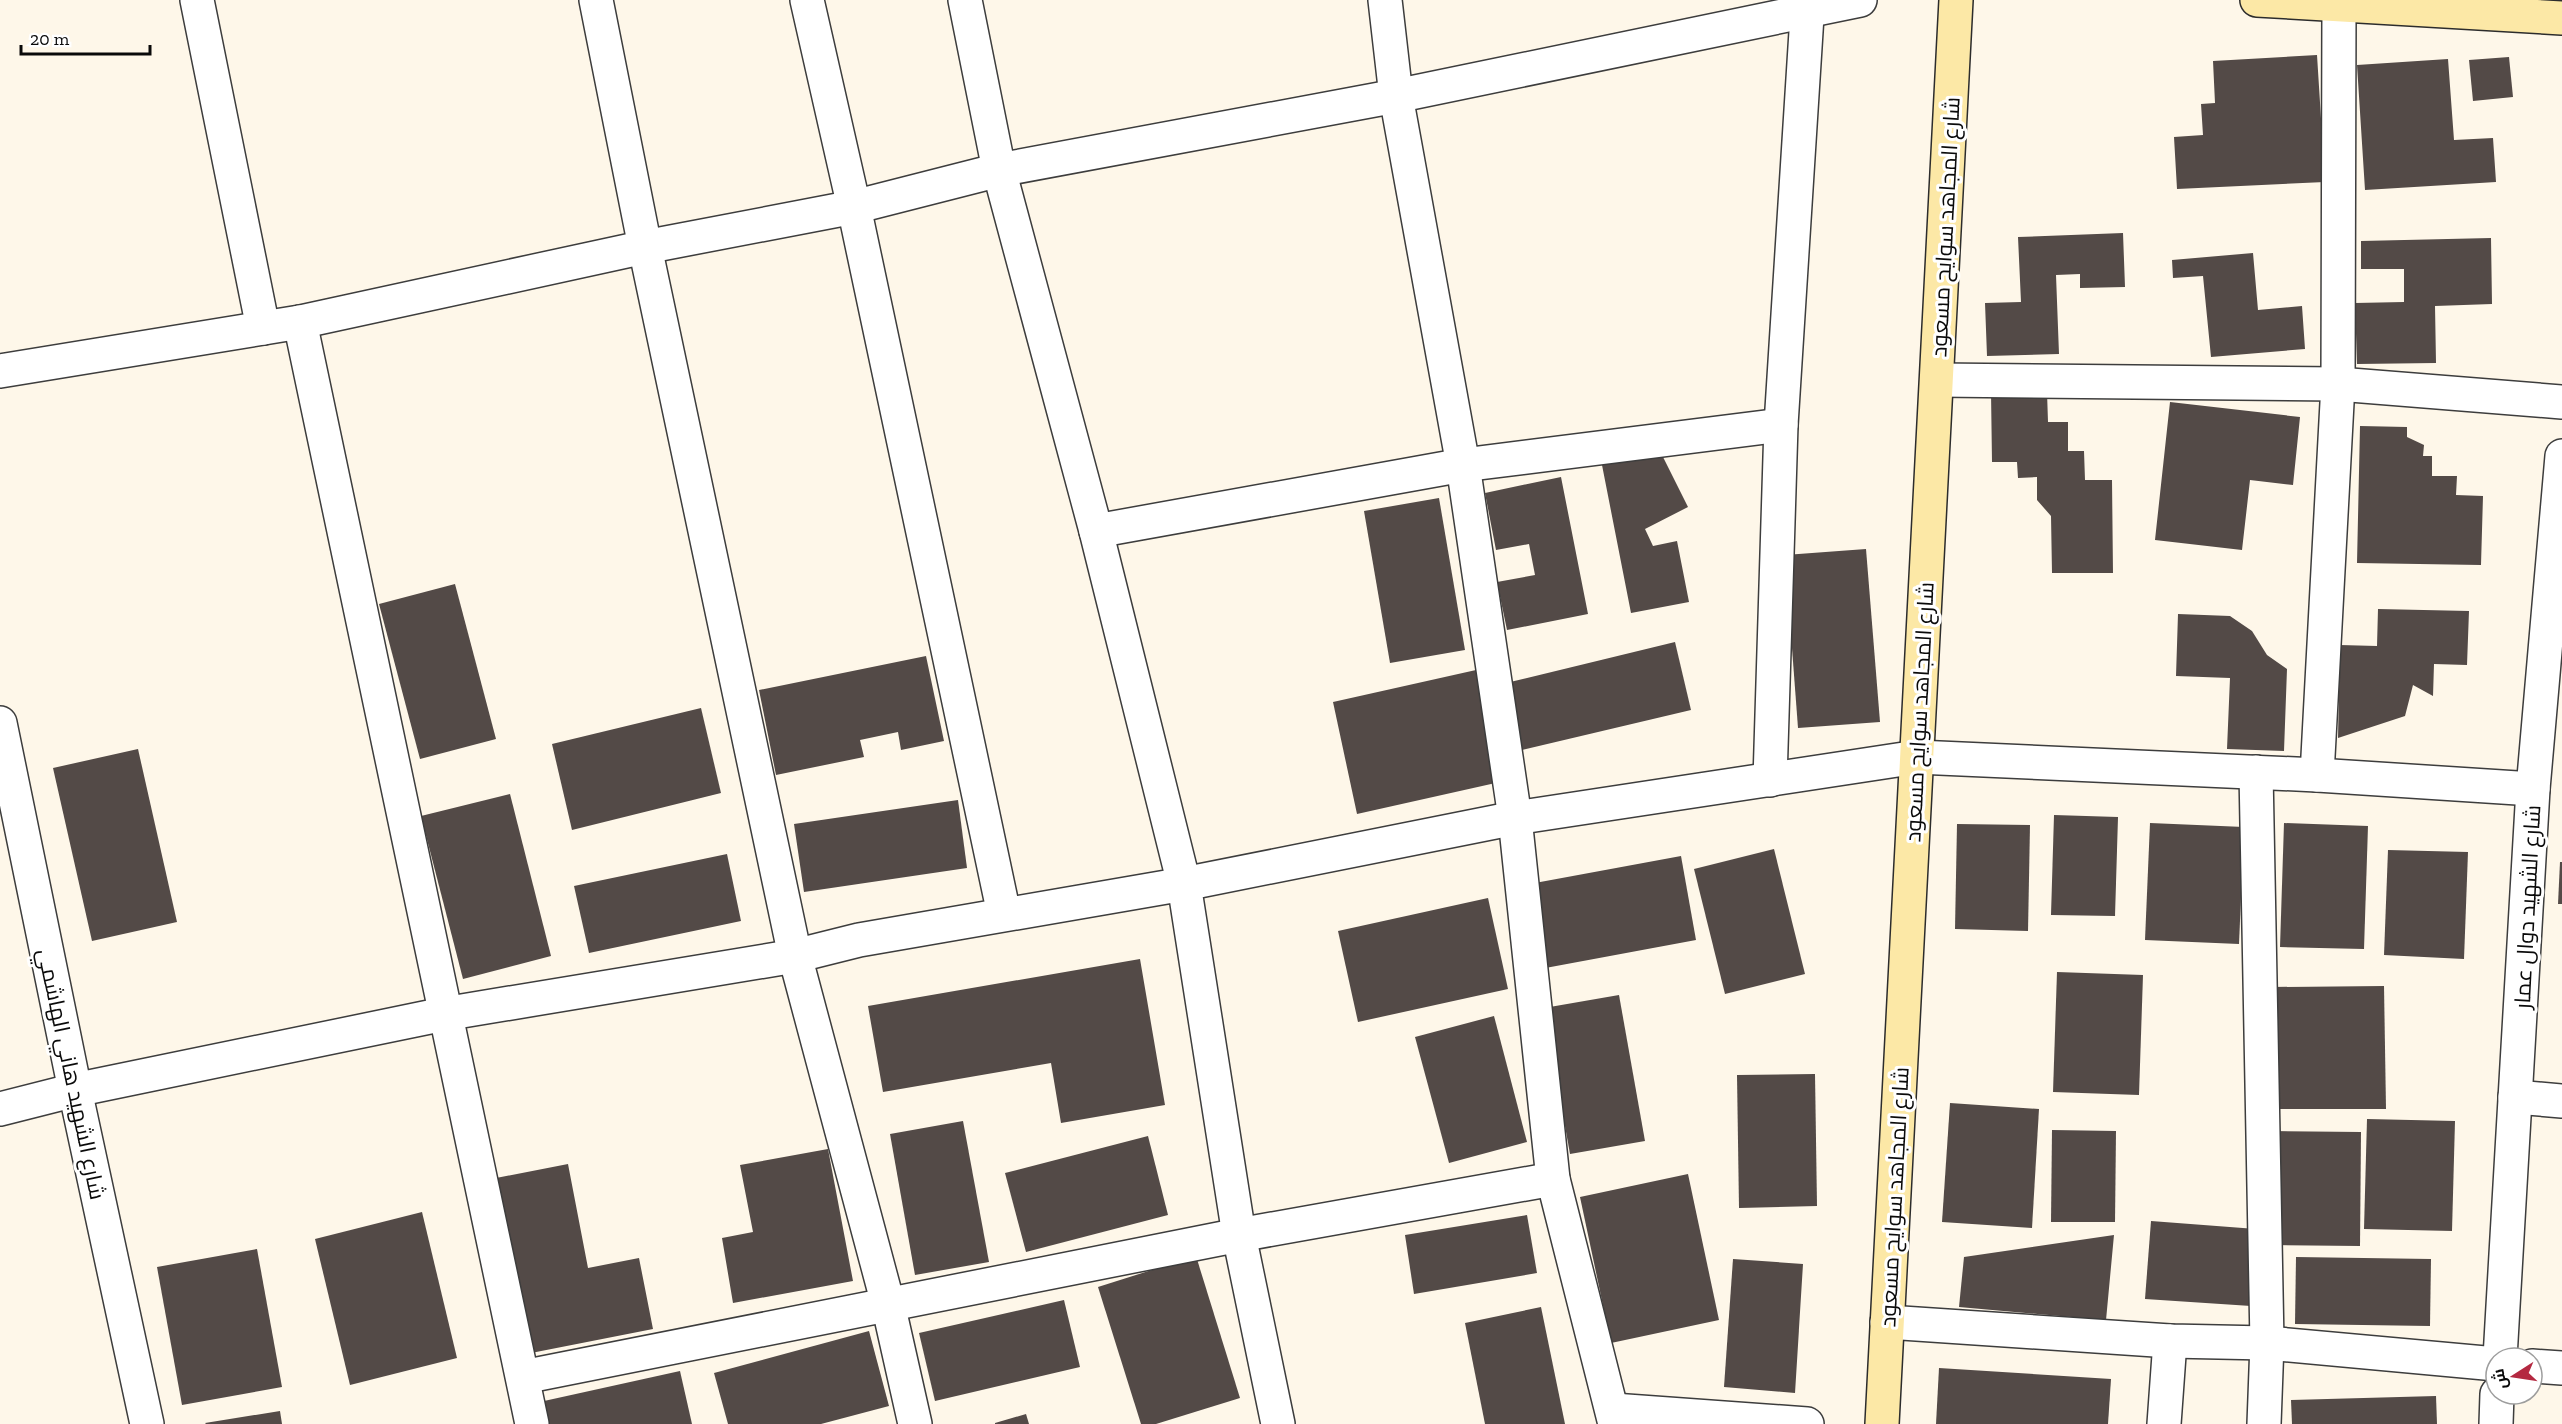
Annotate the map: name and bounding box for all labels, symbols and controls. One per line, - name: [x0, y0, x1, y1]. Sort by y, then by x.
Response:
- scale bar: [21, 18, 150, 56]
- text: 20 m: [30, 28, 70, 50]
- street label: شارع المجاهد سوايح مسعود: [1925, 96, 1967, 358]
- street label: شارع المجاهد سوايح مسعود: [1899, 581, 1941, 843]
- street label: شارع الشهيد دوال عمار: [2509, 804, 2547, 1012]
- street label: شارع الشهيد هاني الهاشمي: [29, 946, 111, 1203]
- street label: شارع المجاهد سوايح مسعود: [1874, 1066, 1916, 1328]
- north arrow: [2484, 1346, 2544, 1406]
- text: ش: [2488, 1367, 2511, 1391]

